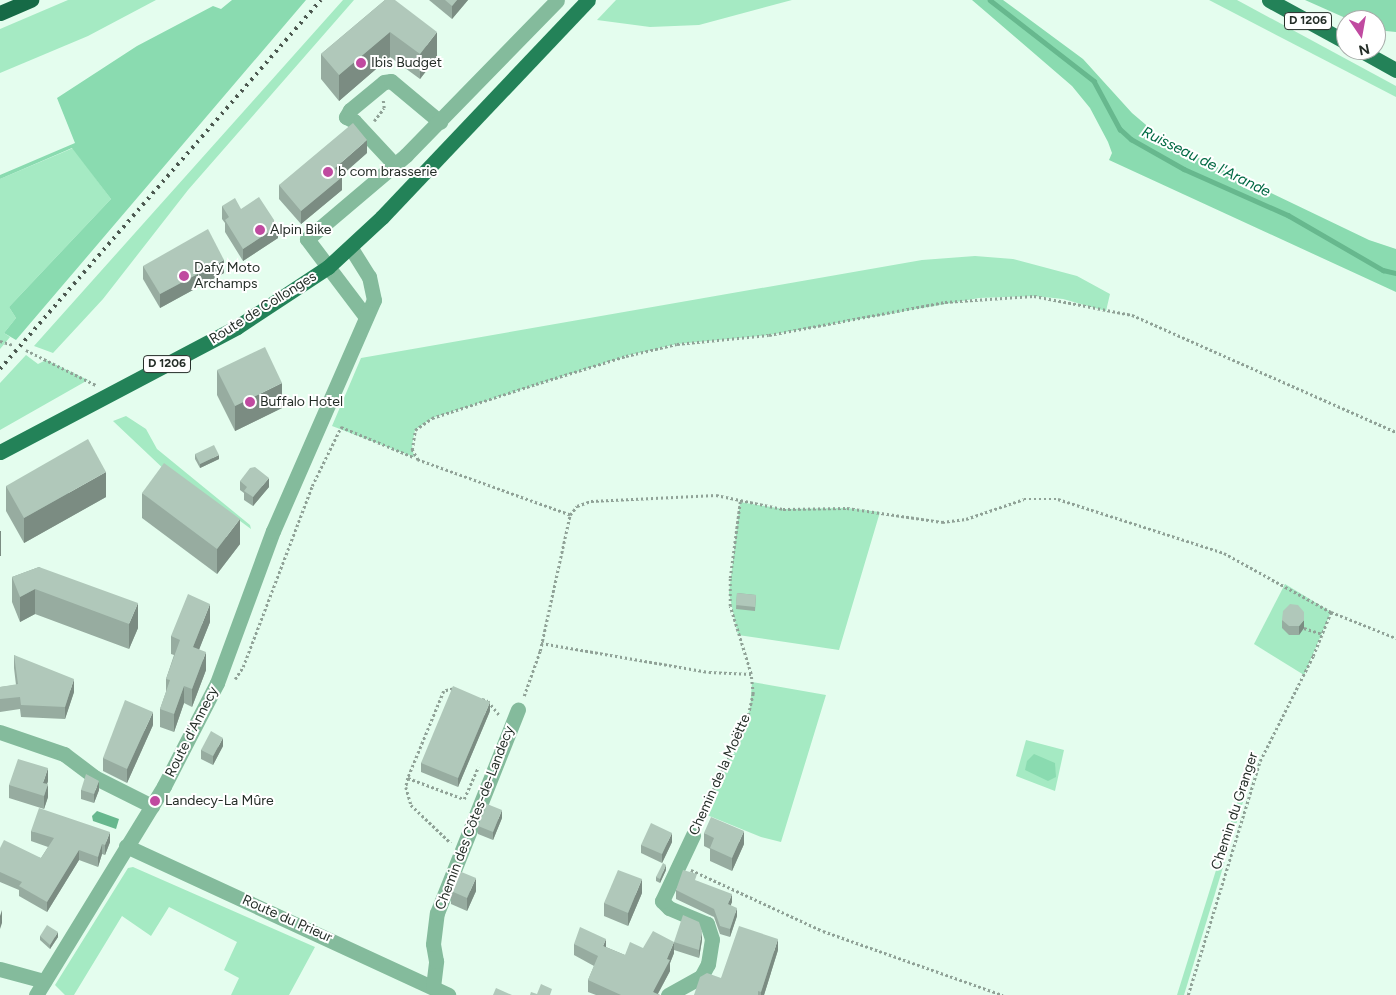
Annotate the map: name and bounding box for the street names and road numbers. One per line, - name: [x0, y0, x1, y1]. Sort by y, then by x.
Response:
- road number: D 1206: [1283, 12, 1333, 30]
- street label: Route de Collonges: [206, 268, 320, 348]
- road number: D 1206: [142, 354, 192, 374]
- street label: Route d'Annecy: [162, 684, 222, 780]
- street label: Chemin de la Moëtte: [686, 712, 754, 838]
- street label: Chemin des Côtes-de-Landecy: [432, 724, 518, 912]
- street label: Chemin du Granger: [1208, 750, 1262, 872]
- street label: Route du Prieur: [239, 892, 335, 946]

